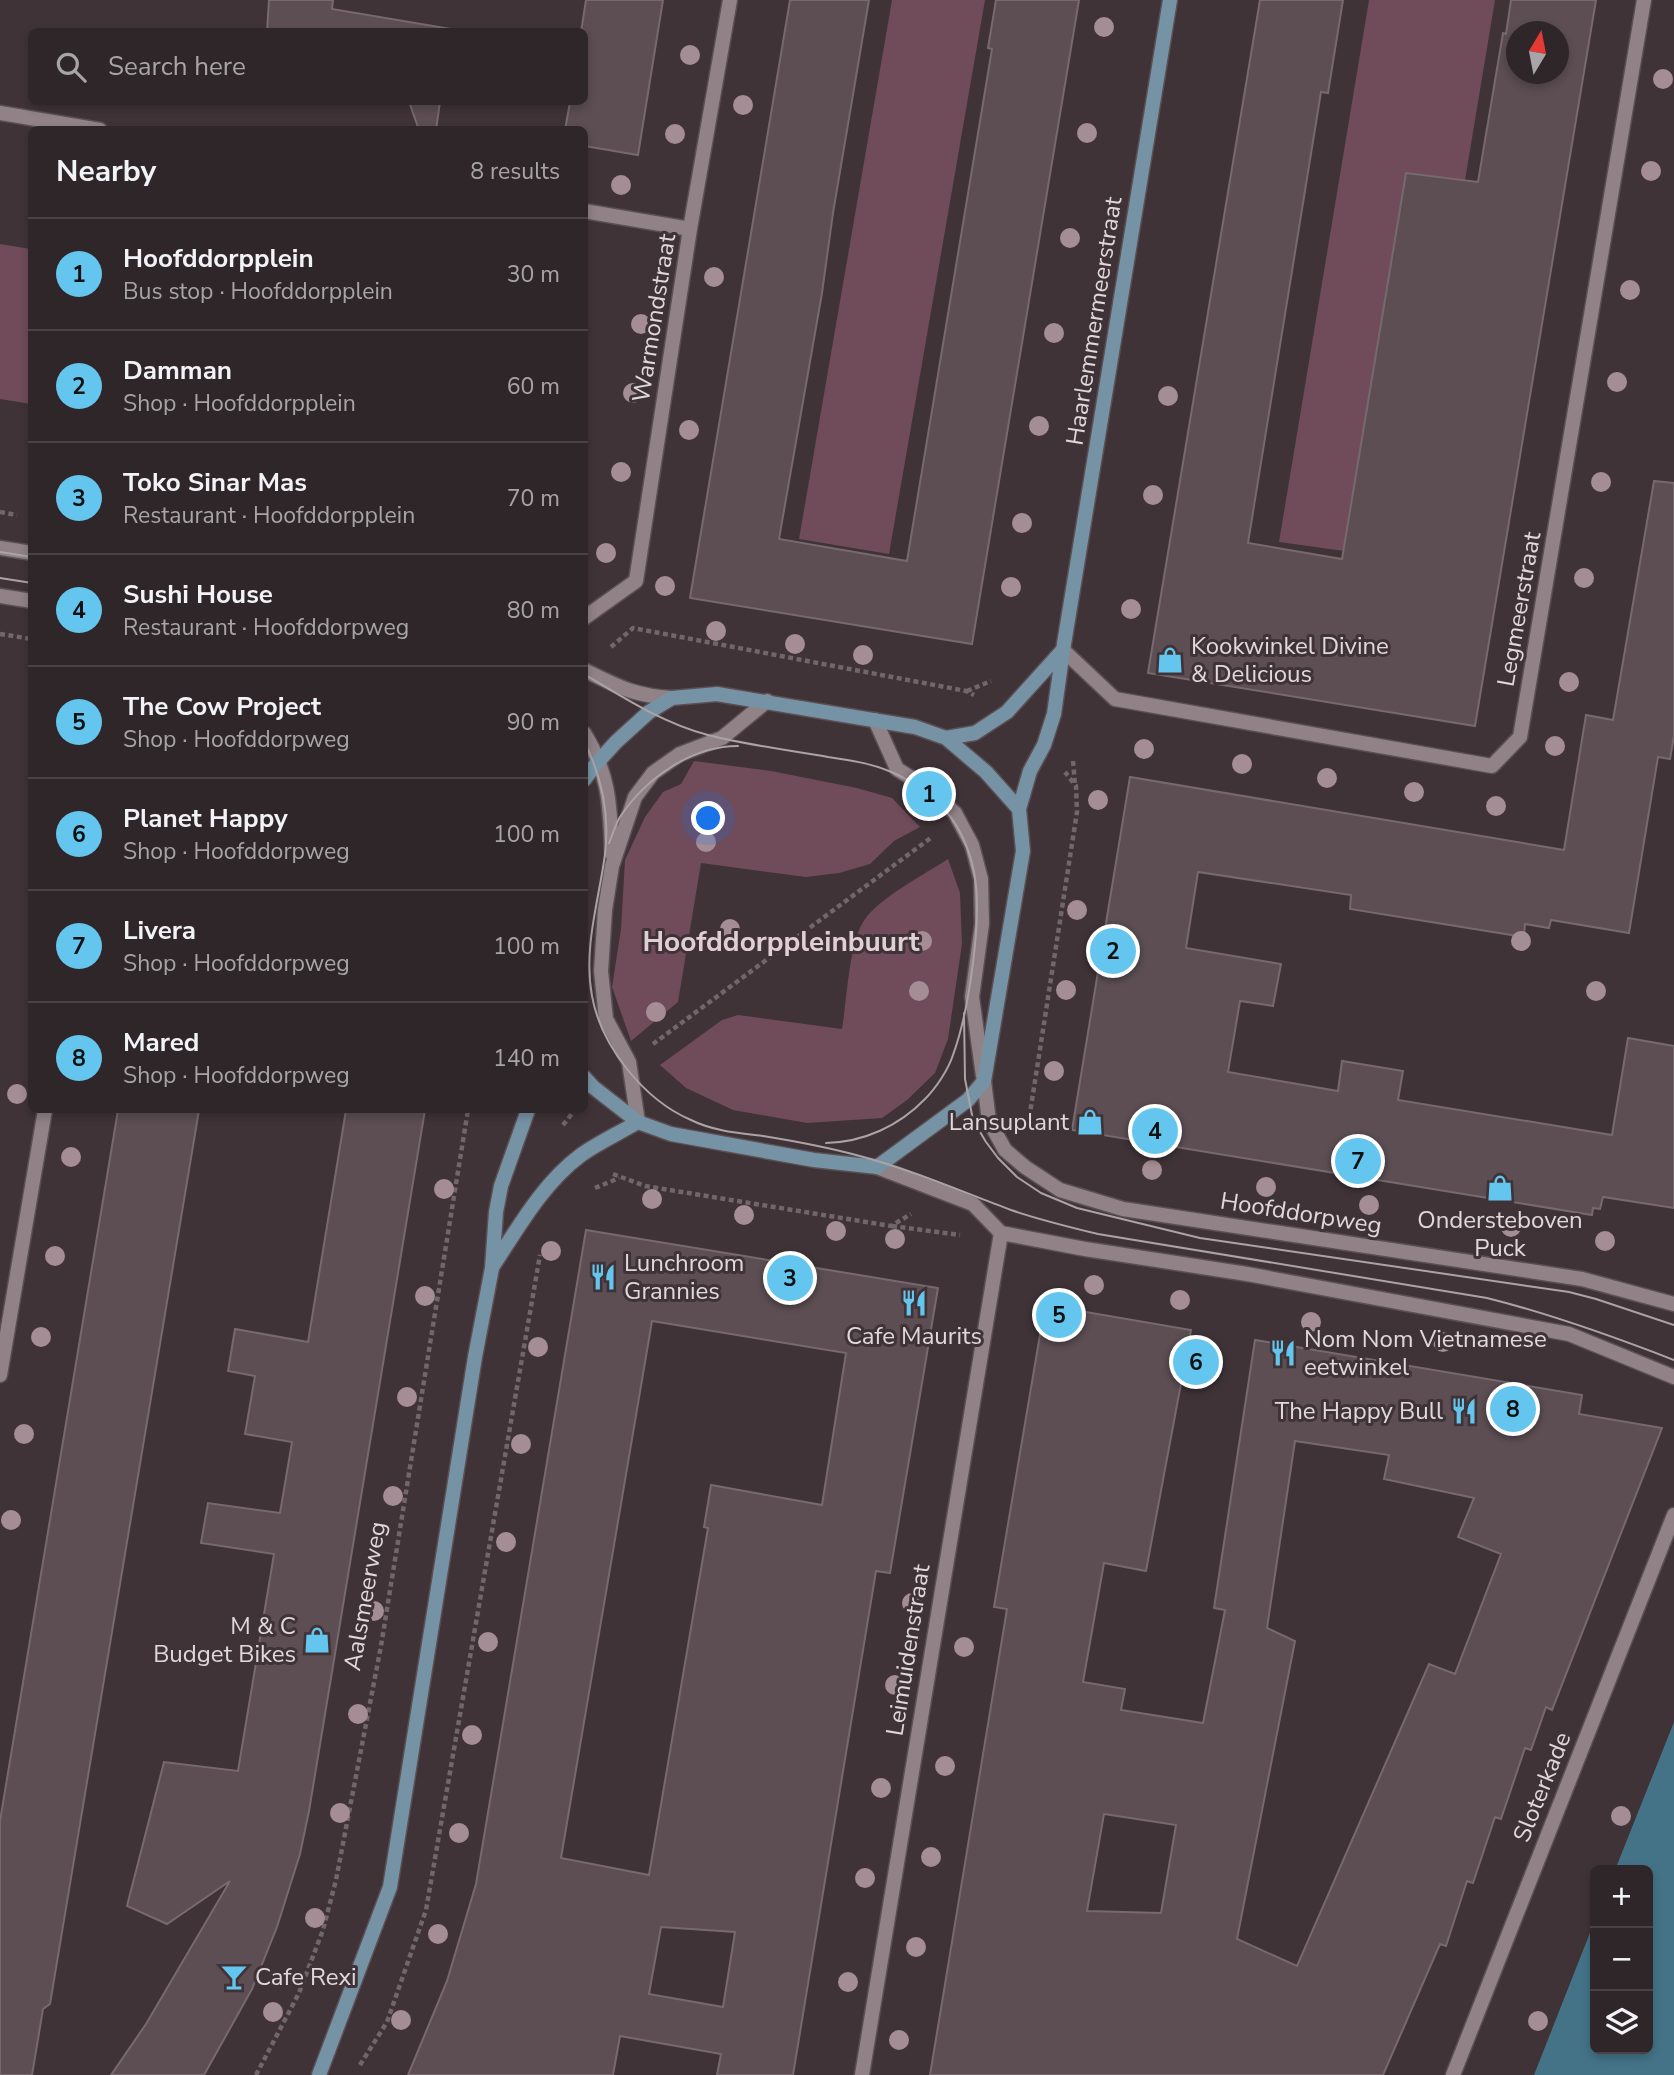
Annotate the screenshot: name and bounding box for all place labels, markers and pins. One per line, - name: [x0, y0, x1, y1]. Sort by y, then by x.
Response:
- place label: Kookwinkel Divine & Delicious: [1191, 630, 1389, 690]
- shop icon: Kookwinkel Divine & Delicious: [1155, 645, 1185, 675]
- pin: 1: [906, 768, 952, 820]
- pin: 2: [1090, 925, 1136, 977]
- pin: 4: [1132, 1105, 1178, 1157]
- place label: Lansuplant: [949, 1106, 1070, 1138]
- shop icon: Lansuplant: [1075, 1107, 1105, 1137]
- pin: 7: [1335, 1135, 1381, 1187]
- shop icon: Ondersteboven Puck: [1485, 1173, 1515, 1203]
- place label: Ondersteboven Puck: [1417, 1204, 1583, 1264]
- place label: Lunchroom Grannies: [624, 1247, 744, 1307]
- pin: 3: [767, 1252, 813, 1304]
- restaurant icon: Lunchroom Grannies: [588, 1262, 618, 1292]
- restaurant icon: Cafe Maurits: [899, 1288, 929, 1318]
- pin: 5: [1036, 1289, 1082, 1341]
- place label: Cafe Maurits: [846, 1320, 982, 1352]
- place label: Nom Nom Vietnamese eetwinkel: [1304, 1323, 1547, 1383]
- pin: 6: [1173, 1336, 1219, 1388]
- restaurant icon: Nom Nom Vietnamese eetwinkel: [1268, 1338, 1298, 1368]
- pin: 8: [1490, 1383, 1536, 1435]
- place label: The Happy Bull: [1275, 1395, 1443, 1427]
- restaurant icon: The Happy Bull: [1449, 1396, 1479, 1426]
- place label: M & C Budget Bikes: [153, 1610, 296, 1670]
- shop icon: M & C Budget Bikes: [302, 1625, 332, 1655]
- place label: Cafe Rexi: [255, 1961, 357, 1993]
- bar icon: Cafe Rexi: [219, 1962, 249, 1992]

